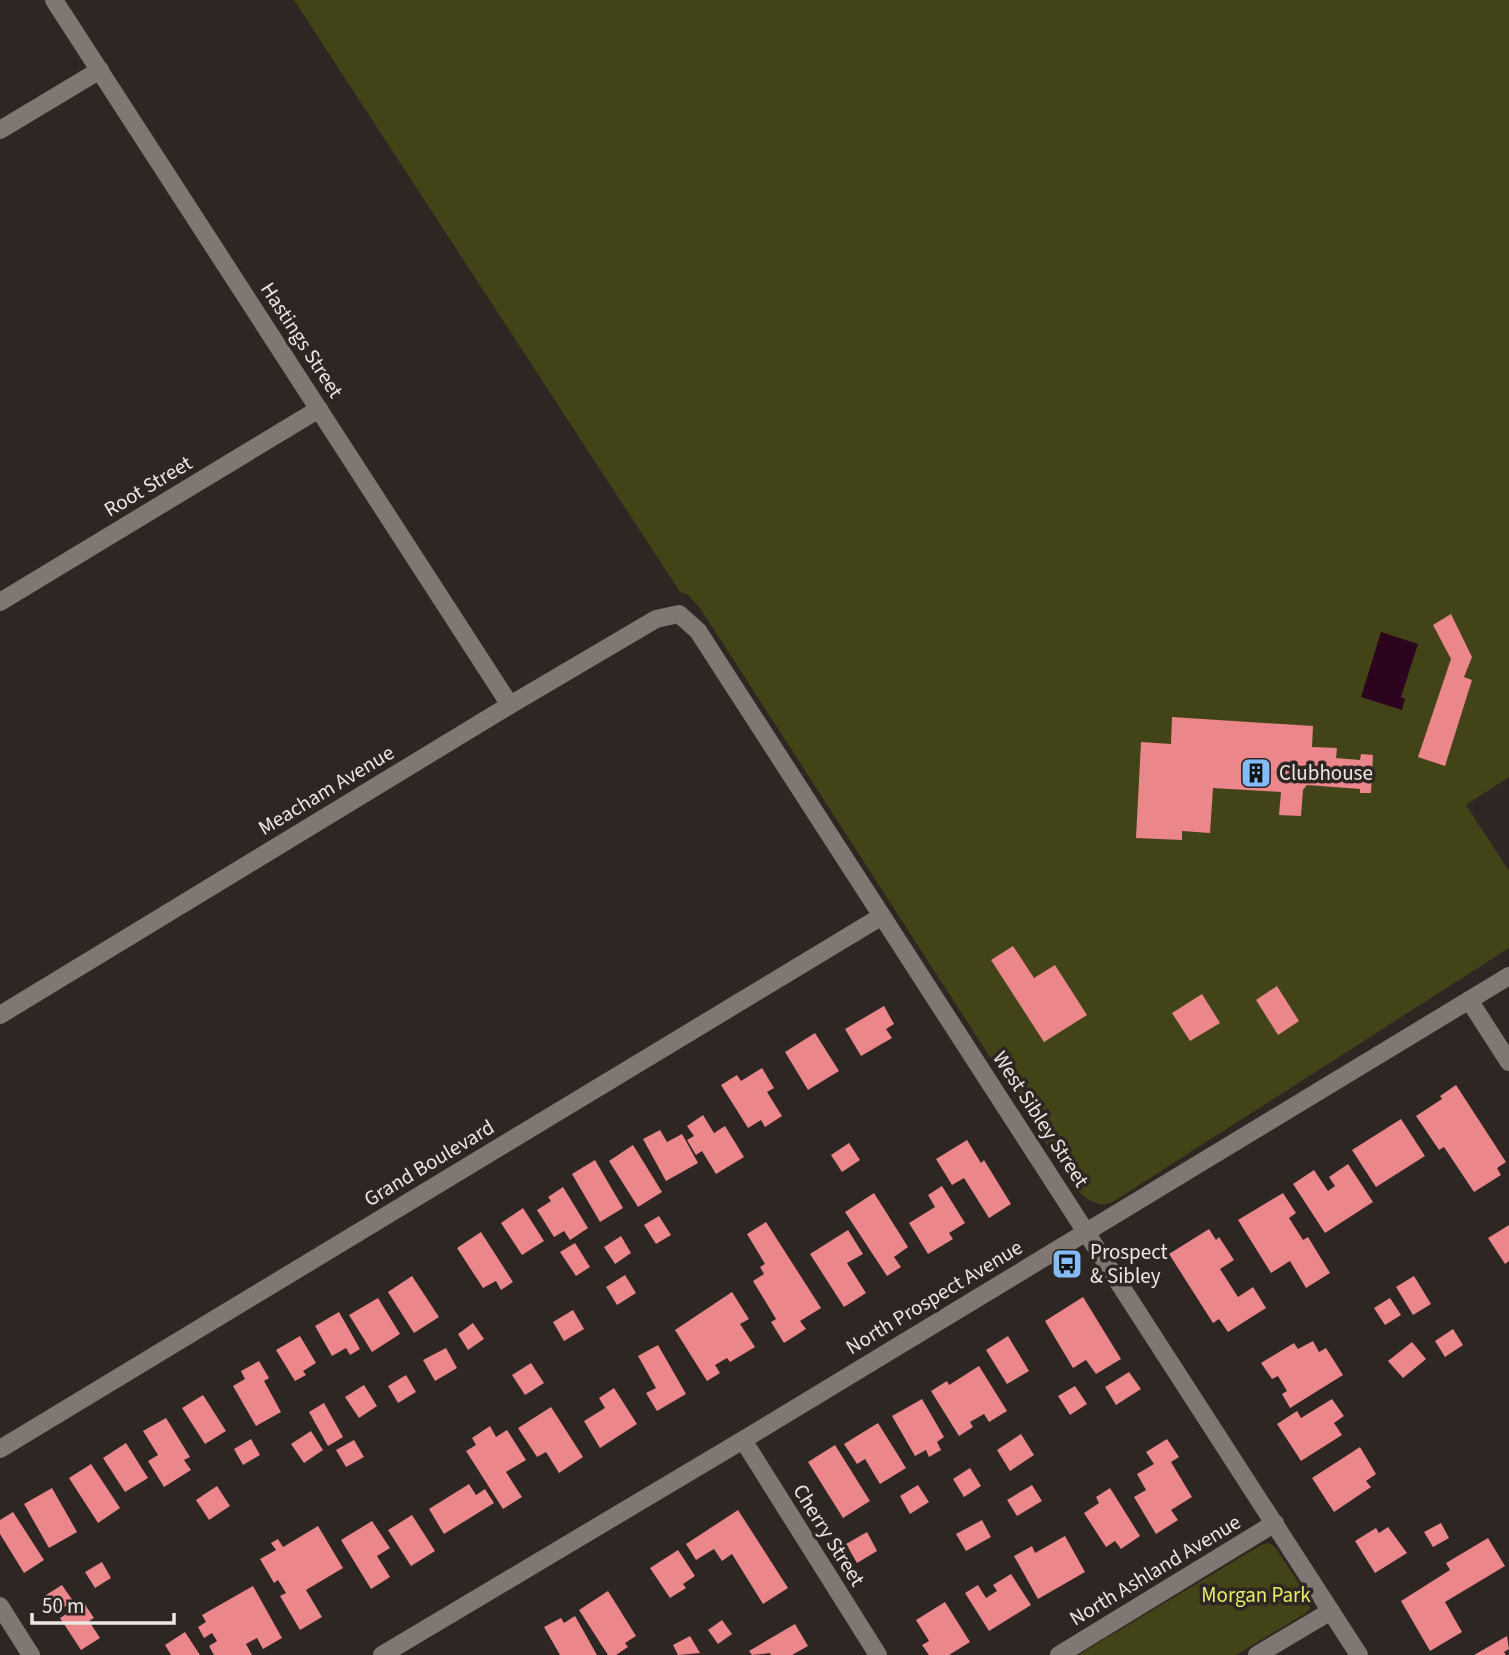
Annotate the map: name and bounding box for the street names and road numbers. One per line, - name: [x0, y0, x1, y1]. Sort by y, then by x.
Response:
- street label: Hastings Street: [253, 276, 351, 404]
- street label: Root Street: [98, 448, 198, 524]
- street label: Meacham Avenue: [252, 738, 400, 842]
- street label: West Sibley Street: [986, 1045, 1096, 1193]
- street label: Grand Boulevard: [358, 1112, 500, 1214]
- street label: North Prospect Avenue: [840, 1232, 1028, 1362]
- street label: Cherry Street: [786, 1478, 872, 1592]
- street label: North Ashland Avenue: [1064, 1507, 1246, 1633]

